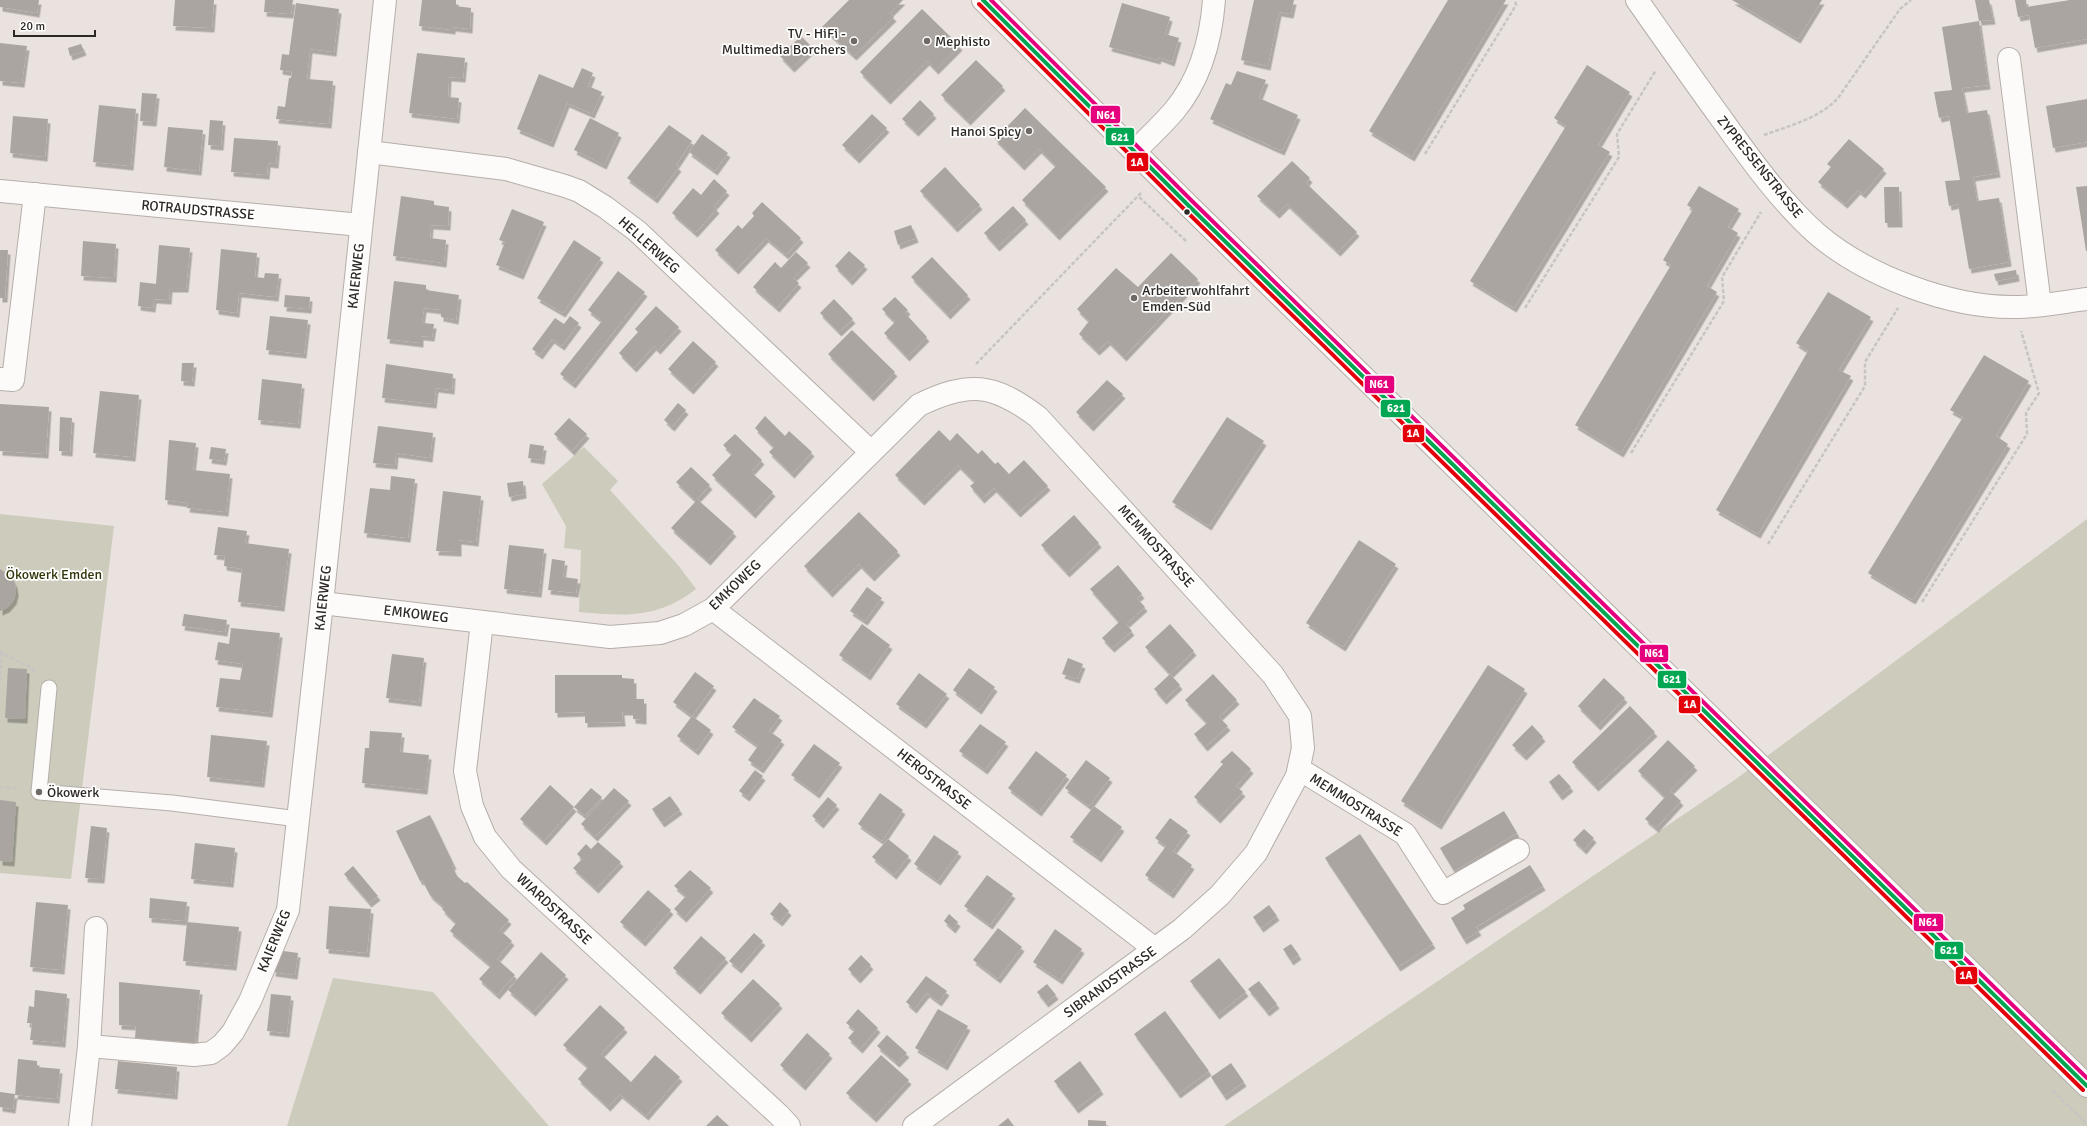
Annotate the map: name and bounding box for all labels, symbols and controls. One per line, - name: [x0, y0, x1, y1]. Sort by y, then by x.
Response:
- scale bar: [14, 12, 95, 38]
- text: 20 m: [20, 19, 45, 34]
- place label: TV - HiFi - Multimedia Borchers: [722, 25, 846, 58]
- place label: Mephisto: [935, 33, 990, 50]
- marker: TV - HiFi - Multimedia Borchers: [849, 36, 859, 46]
- marker: Mephisto: [922, 36, 932, 46]
- line badge: N61: [1090, 105, 1121, 124]
- text: N61: [1096, 109, 1116, 122]
- street label: ZYPRESSENSTRASSE: [1713, 112, 1807, 222]
- place label: Hanoi Spicy: [951, 123, 1021, 140]
- marker: Hanoi Spicy: [1024, 126, 1034, 136]
- line badge: 621: [1105, 127, 1135, 146]
- text: 621: [1111, 131, 1129, 144]
- line badge: 1A: [1126, 152, 1149, 172]
- text: 1A: [1131, 156, 1143, 169]
- street label: ROTRAUDSTRASSE: [141, 197, 255, 223]
- unlabelled marker: [1182, 207, 1192, 217]
- street label: HELLERWEG: [615, 213, 683, 277]
- street label: KAIERWEG: [344, 242, 368, 310]
- place label: Arbeiterwohlfahrt Emden-Süd: [1142, 282, 1250, 315]
- marker: Arbeiterwohlfahrt Emden-Süd: [1129, 293, 1139, 303]
- line badge: N61: [1364, 375, 1395, 394]
- text: N61: [1369, 378, 1389, 391]
- line badge: 621: [1380, 399, 1411, 418]
- text: 621: [1387, 402, 1405, 415]
- line badge: 1A: [1402, 424, 1425, 443]
- text: 1A: [1407, 427, 1419, 440]
- street label: MEMMOSTRASSE: [1114, 501, 1198, 591]
- street label: EMKOWEG: [706, 556, 764, 614]
- street label: KAIERWEG: [311, 564, 335, 632]
- park label: Ökowerk Emden: [6, 566, 102, 583]
- street label: EMKOWEG: [383, 602, 449, 626]
- line badge: N61: [1639, 644, 1669, 663]
- text: N61: [1644, 647, 1664, 660]
- line badge: 621: [1657, 670, 1687, 689]
- text: 621: [1663, 673, 1681, 686]
- line badge: 1A: [1678, 695, 1701, 714]
- text: 1A: [1684, 698, 1696, 711]
- street label: HEROSTRASSE: [893, 745, 975, 813]
- street label: MEMMOSTRASSE: [1307, 770, 1405, 840]
- place label: Ökowerk: [47, 784, 99, 801]
- marker: Ökowerk: [34, 787, 44, 797]
- street label: WIARDSTRASSE: [513, 870, 595, 948]
- street label: KAIERWEG: [254, 907, 294, 975]
- line badge: N61: [1913, 913, 1944, 932]
- text: N61: [1918, 916, 1938, 929]
- line badge: 621: [1934, 941, 1964, 960]
- street label: SIBRANDSTRASSE: [1060, 943, 1160, 1021]
- text: 621: [1940, 944, 1958, 957]
- line badge: 1A: [1955, 966, 1978, 985]
- text: 1A: [1960, 969, 1972, 982]

